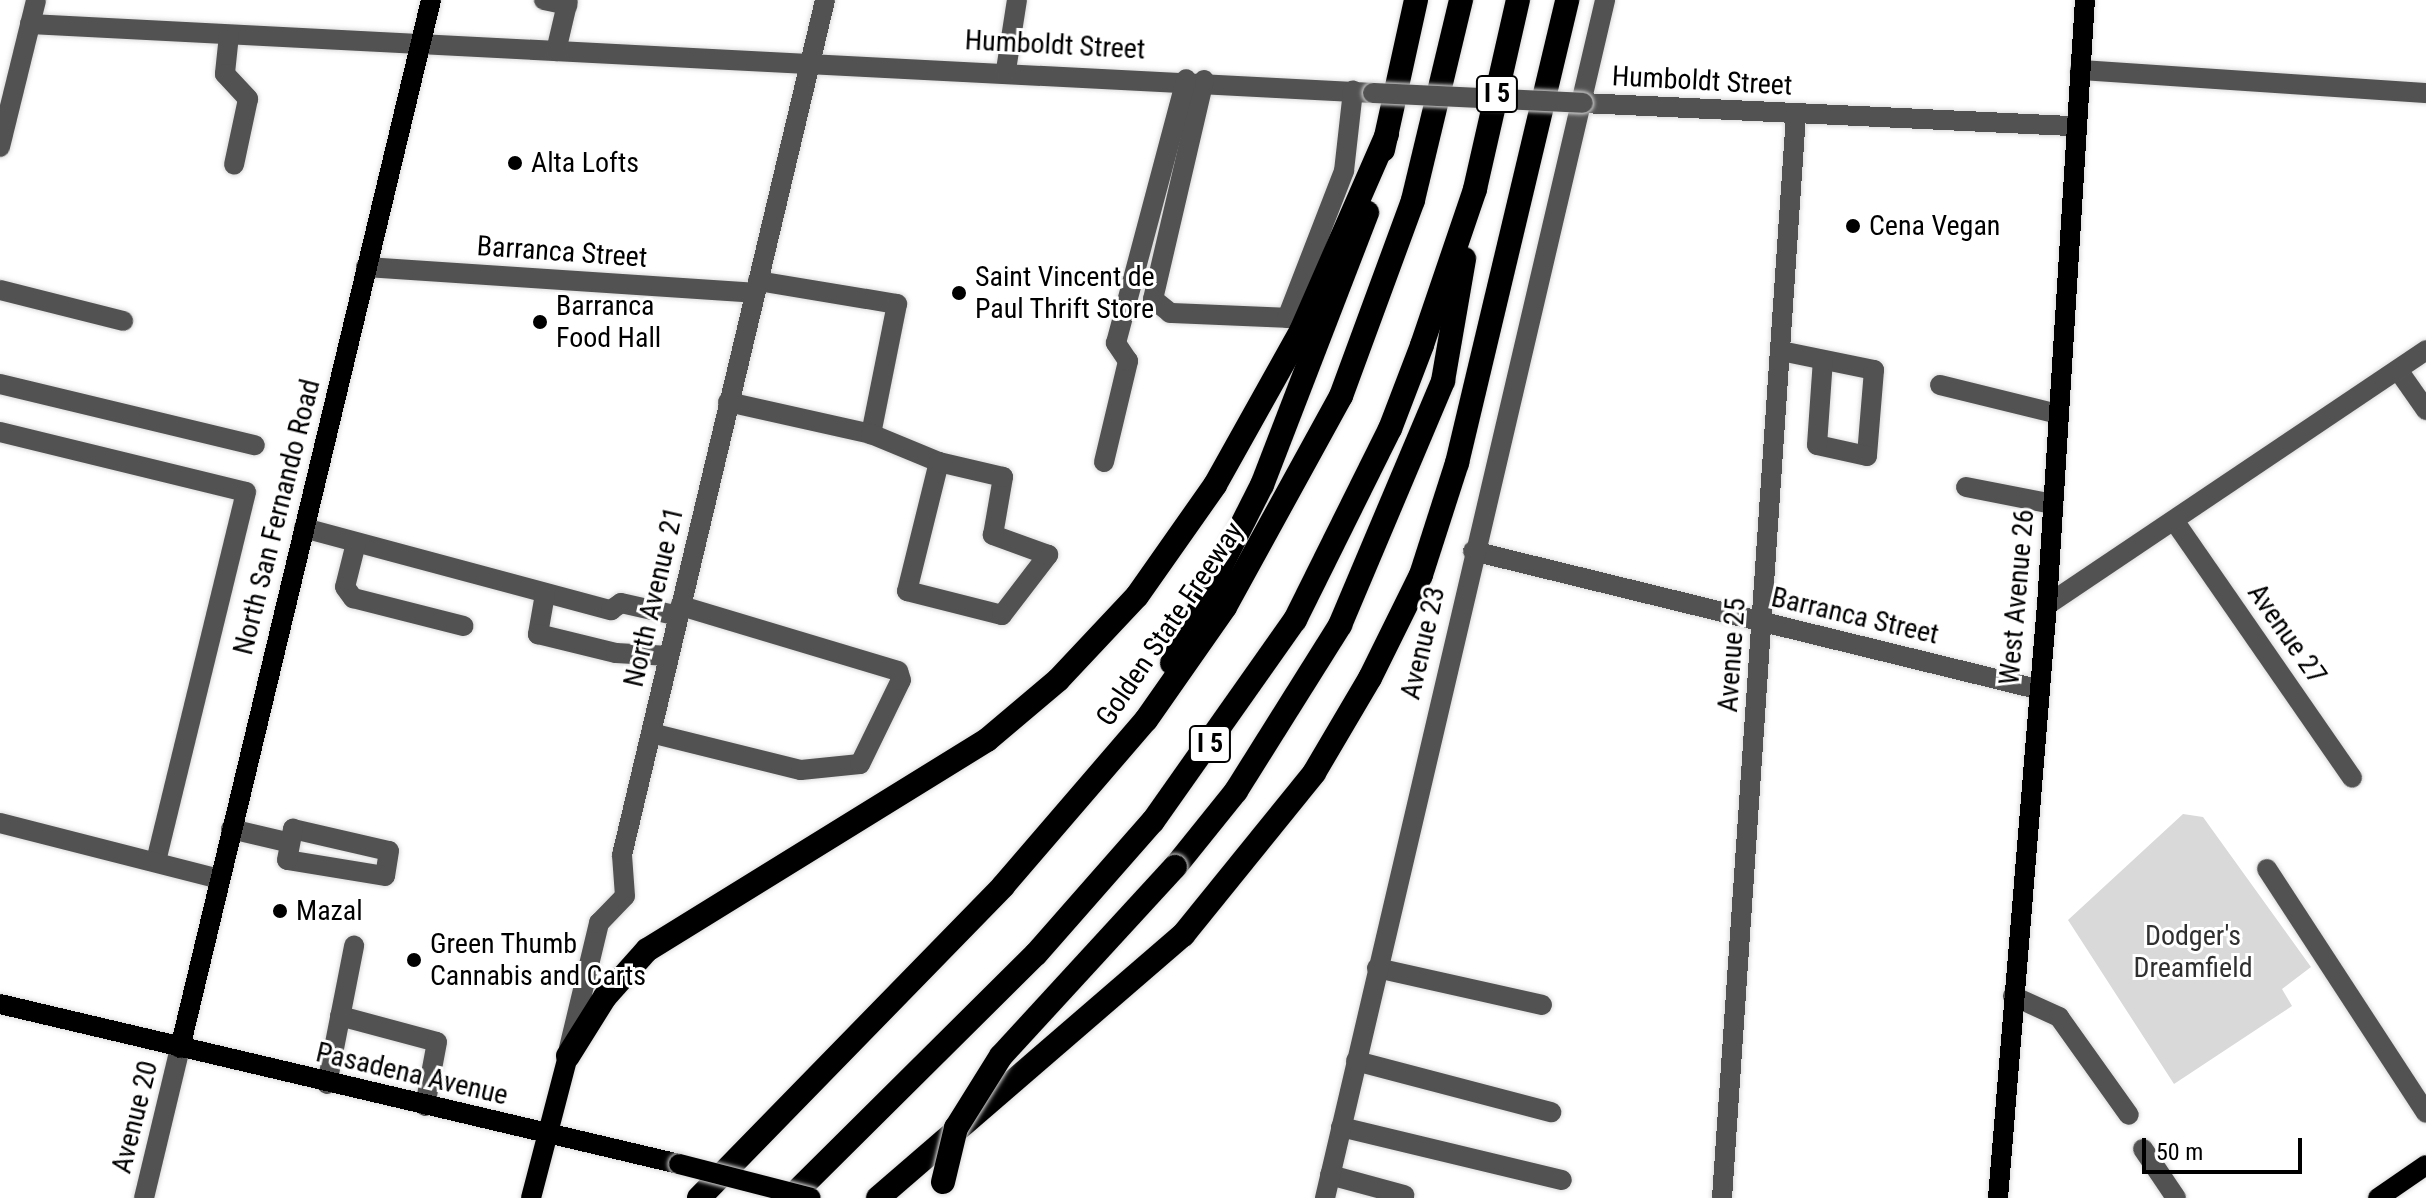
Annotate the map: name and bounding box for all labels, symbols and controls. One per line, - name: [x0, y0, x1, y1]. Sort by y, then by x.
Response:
- street label: Humboldt Street: [964, 24, 1146, 66]
- street label: Humboldt Street: [1611, 60, 1793, 102]
- road number: I 5: [1475, 72, 1519, 116]
- place label: Alta Lofts: [531, 146, 639, 180]
- marker: Alta Lofts: [506, 154, 524, 172]
- place label: Cena Vegan: [1869, 209, 2000, 243]
- marker: Cena Vegan: [1844, 217, 1862, 235]
- street label: Barranca Street: [476, 229, 648, 275]
- place label: Saint Vincent de Paul Thrift Store: [975, 260, 1155, 326]
- marker: Saint Vincent de Paul Thrift Store: [950, 284, 968, 302]
- place label: Barranca Food Hall: [556, 289, 661, 355]
- marker: Barranca Food Hall: [531, 313, 549, 331]
- street label: North San Fernando Road: [226, 376, 328, 658]
- street label: North Avenue 21: [617, 504, 691, 690]
- street label: West Avenue 26: [1993, 508, 2041, 686]
- street label: Golden State Freeway: [1089, 516, 1251, 732]
- street label: Avenue 27: [2240, 577, 2334, 691]
- street label: Barranca Street: [1768, 580, 1942, 652]
- street label: Avenue 23: [1394, 583, 1452, 703]
- street label: Avenue 25: [1711, 597, 1753, 713]
- road number: I 5: [1188, 722, 1232, 766]
- place label: Mazal: [296, 894, 363, 928]
- marker: Mazal: [271, 902, 289, 920]
- park label: Dodger's Dreamfield: [2133, 919, 2253, 985]
- place label: Green Thumb Cannabis and Carts: [430, 927, 646, 993]
- marker: Green Thumb Cannabis and Carts: [405, 951, 423, 969]
- street label: Pasadena Avenue: [313, 1036, 511, 1112]
- street label: Avenue 20: [105, 1057, 165, 1177]
- scale bar: [2146, 1122, 2306, 1172]
- text: 50 m: [2156, 1138, 2203, 1166]

